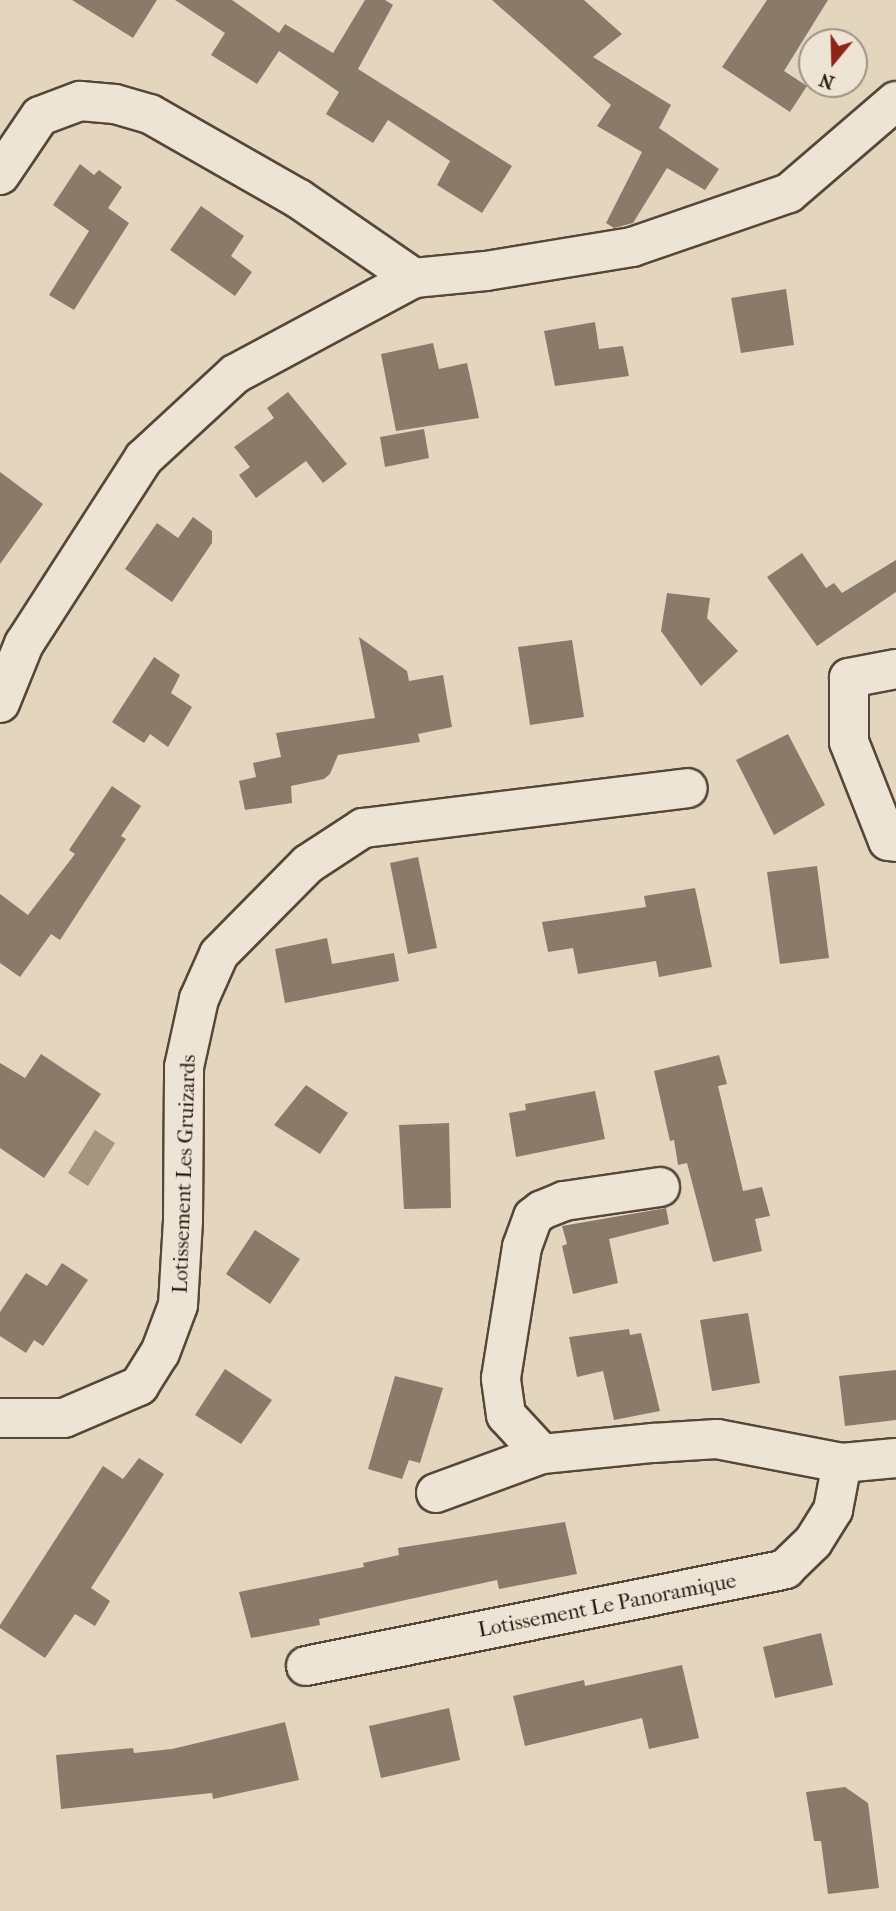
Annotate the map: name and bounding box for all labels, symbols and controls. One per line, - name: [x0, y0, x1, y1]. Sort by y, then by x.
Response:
- north arrow: [798, 28, 868, 98]
- text: N: [816, 68, 837, 94]
- street label: Lotissement Les Gruizards: [167, 1054, 201, 1294]
- street label: Lotissement Le Panoramique: [476, 1568, 738, 1642]

